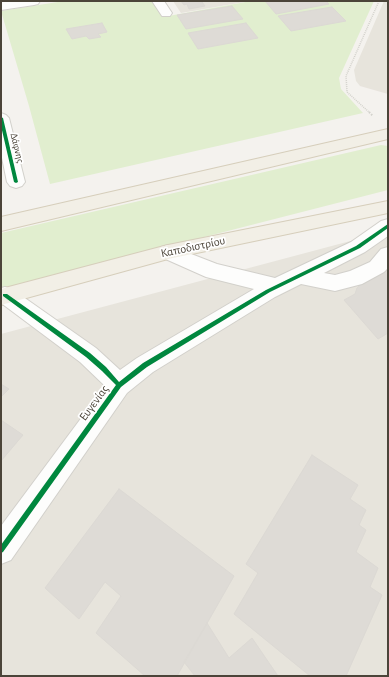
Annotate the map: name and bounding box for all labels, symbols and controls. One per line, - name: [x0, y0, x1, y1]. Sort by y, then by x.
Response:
- street label: Δάφνης: [8, 132, 26, 164]
- street label: Καποδιστρίου: [159, 233, 227, 261]
- street label: Ευγενίας: [76, 382, 112, 424]

